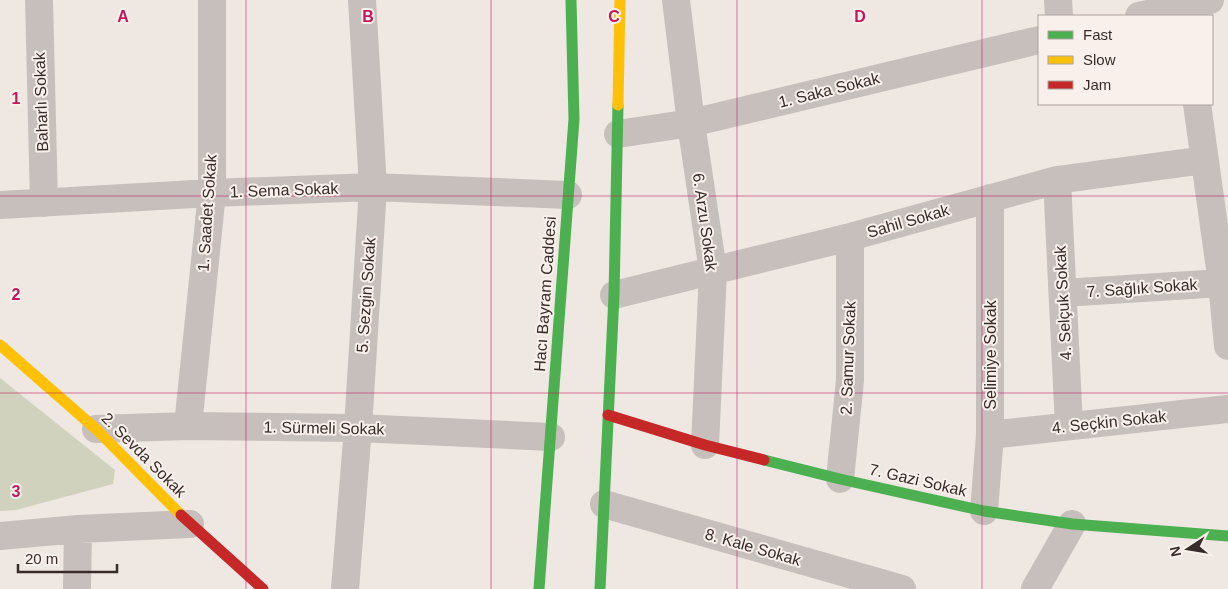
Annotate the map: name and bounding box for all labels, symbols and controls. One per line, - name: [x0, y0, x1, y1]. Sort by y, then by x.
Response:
- text: A: [117, 8, 129, 25]
- text: B: [362, 8, 374, 25]
- text: C: [608, 8, 620, 25]
- text: D: [854, 8, 866, 25]
- legend: [1038, 15, 1213, 105]
- text: Fast: [1083, 26, 1113, 43]
- street label: Baharlı Sokak: [31, 51, 51, 152]
- text: Slow: [1083, 51, 1116, 68]
- street label: 1. Saka Sokak: [777, 69, 882, 111]
- text: Jam: [1083, 76, 1111, 93]
- text: 1: [12, 90, 21, 107]
- street label: 1. Saadet Sokak: [194, 153, 220, 272]
- street label: 6. Arzu Sokak: [690, 172, 720, 273]
- street label: 1. Sema Sokak: [229, 180, 340, 200]
- street label: Sahil Sokak: [865, 201, 952, 241]
- street label: Hacı Bayram Caddesi: [531, 216, 559, 372]
- street label: 5. Sezgin Sokak: [353, 236, 379, 353]
- street label: 4. Selçuk Sokak: [1051, 244, 1074, 361]
- street label: 7. Sağlık Sokak: [1086, 276, 1199, 300]
- text: 2: [12, 286, 21, 303]
- street label: Selimiye Sokak: [982, 299, 999, 410]
- street label: 2. Samur Sokak: [838, 300, 859, 415]
- street label: 4. Seçkin Sokak: [1051, 407, 1168, 436]
- street label: 2. Sevda Sokak: [98, 409, 190, 501]
- street label: 1. Sürmeli Sokak: [263, 418, 386, 438]
- street label: 7. Gazi Sokak: [868, 461, 969, 500]
- text: 3: [12, 483, 21, 500]
- north arrow: [1163, 524, 1213, 574]
- street label: 8. Kale Sokak: [703, 525, 804, 569]
- scale bar: [18, 542, 116, 574]
- text: N: [1166, 545, 1184, 558]
- text: 20 m: [25, 550, 58, 567]

